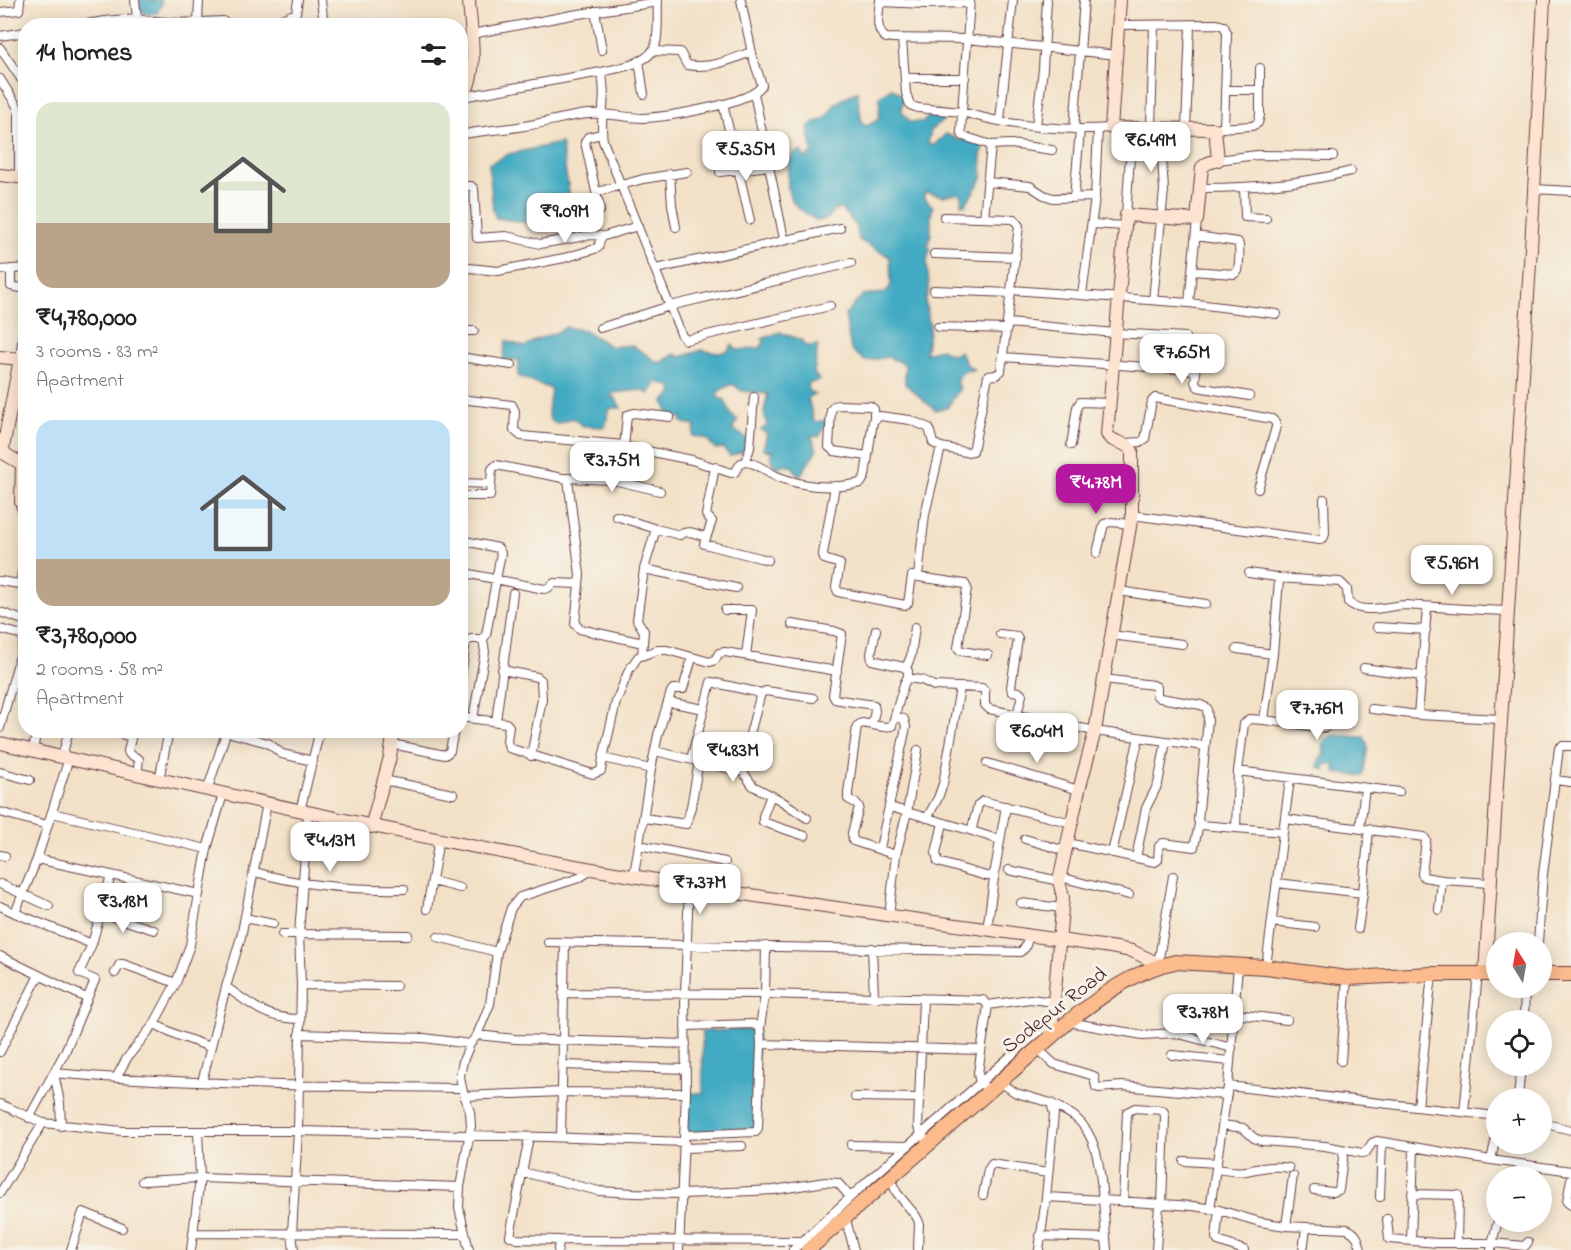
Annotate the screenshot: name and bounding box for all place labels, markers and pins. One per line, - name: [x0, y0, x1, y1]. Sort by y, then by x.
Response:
- pin: ₹6.49M: [1102, 122, 1200, 173]
- pin: ₹5.35M: [697, 131, 795, 182]
- pin: ₹9.09M: [516, 193, 614, 244]
- pin: ₹7.65M: [1133, 334, 1231, 385]
- pin: ₹3.75M: [563, 442, 661, 493]
- pin: ₹4.78M: [1047, 464, 1145, 515]
- pin: ₹5.96M: [1403, 545, 1501, 596]
- pin: ₹7.76M: [1268, 690, 1366, 741]
- pin: ₹6.04M: [988, 713, 1086, 764]
- pin: ₹4.83M: [684, 732, 782, 783]
- pin: ₹4.13M: [281, 822, 379, 873]
- pin: ₹7.37M: [651, 864, 749, 915]
- pin: ₹3.18M: [74, 883, 172, 934]
- pin: ₹3.78M: [1154, 994, 1252, 1045]

